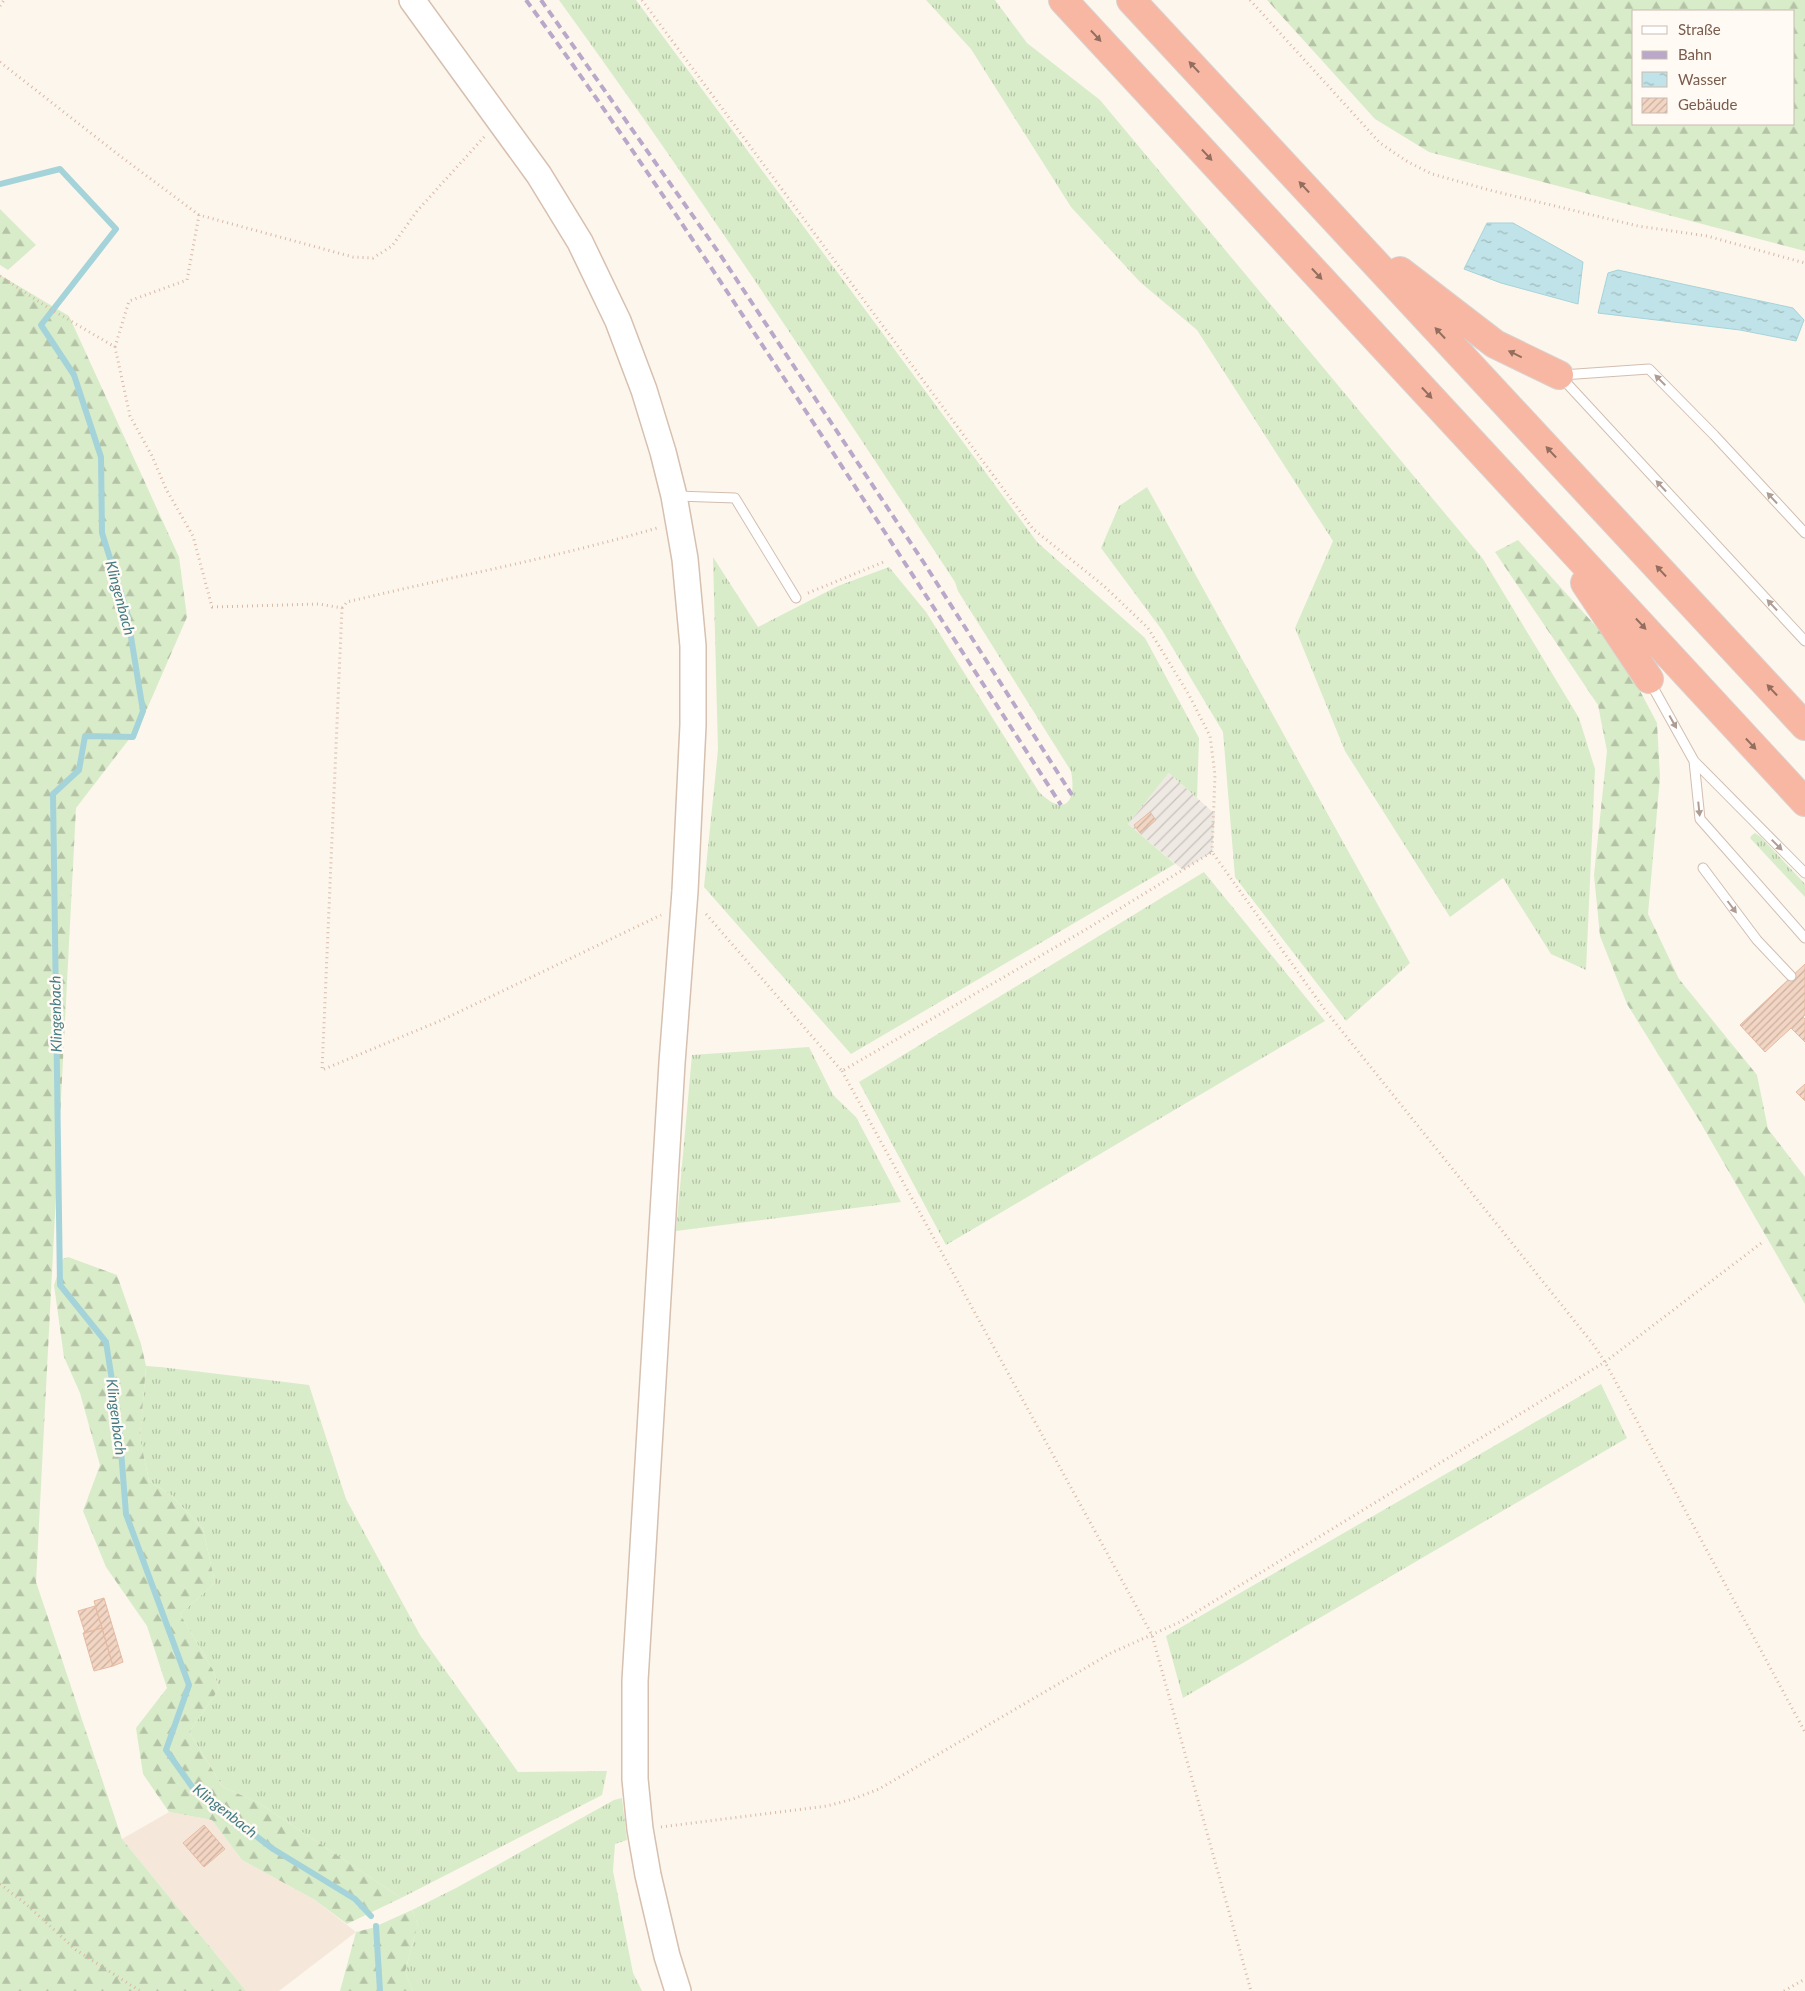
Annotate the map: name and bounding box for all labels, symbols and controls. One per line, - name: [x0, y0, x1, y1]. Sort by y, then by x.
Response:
- legend: [1632, 10, 1795, 125]
- text: Straße: [1678, 20, 1721, 38]
- one-way arrow: [1090, 29, 1102, 41]
- text: Bahn: [1678, 45, 1712, 63]
- one-way arrow: [1188, 62, 1200, 74]
- text: Wasser: [1678, 70, 1727, 88]
- text: Gebäude: [1678, 95, 1737, 113]
- one-way arrow: [1201, 149, 1213, 161]
- one-way arrow: [1298, 181, 1310, 193]
- one-way arrow: [1311, 268, 1323, 280]
- one-way arrow: [1434, 327, 1446, 339]
- one-way arrow: [1508, 349, 1522, 357]
- one-way arrow: [1654, 374, 1666, 386]
- one-way arrow: [1422, 387, 1433, 400]
- one-way arrow: [1545, 446, 1557, 458]
- one-way arrow: [1656, 479, 1667, 492]
- one-way arrow: [1766, 492, 1778, 504]
- water label: Klingenbach: [102, 558, 140, 637]
- one-way arrow: [1655, 565, 1667, 577]
- one-way arrow: [1766, 599, 1778, 611]
- one-way arrow: [1635, 618, 1647, 630]
- one-way arrow: [1766, 684, 1778, 696]
- one-way arrow: [1668, 716, 1677, 729]
- one-way arrow: [1745, 737, 1757, 749]
- one-way arrow: [1695, 802, 1703, 818]
- one-way arrow: [1771, 839, 1783, 851]
- one-way arrow: [1727, 900, 1738, 913]
- water label: Klingenbach: [45, 976, 65, 1052]
- water label: Klingenbach: [103, 1378, 131, 1456]
- water label: Klingenbach: [190, 1780, 261, 1841]

